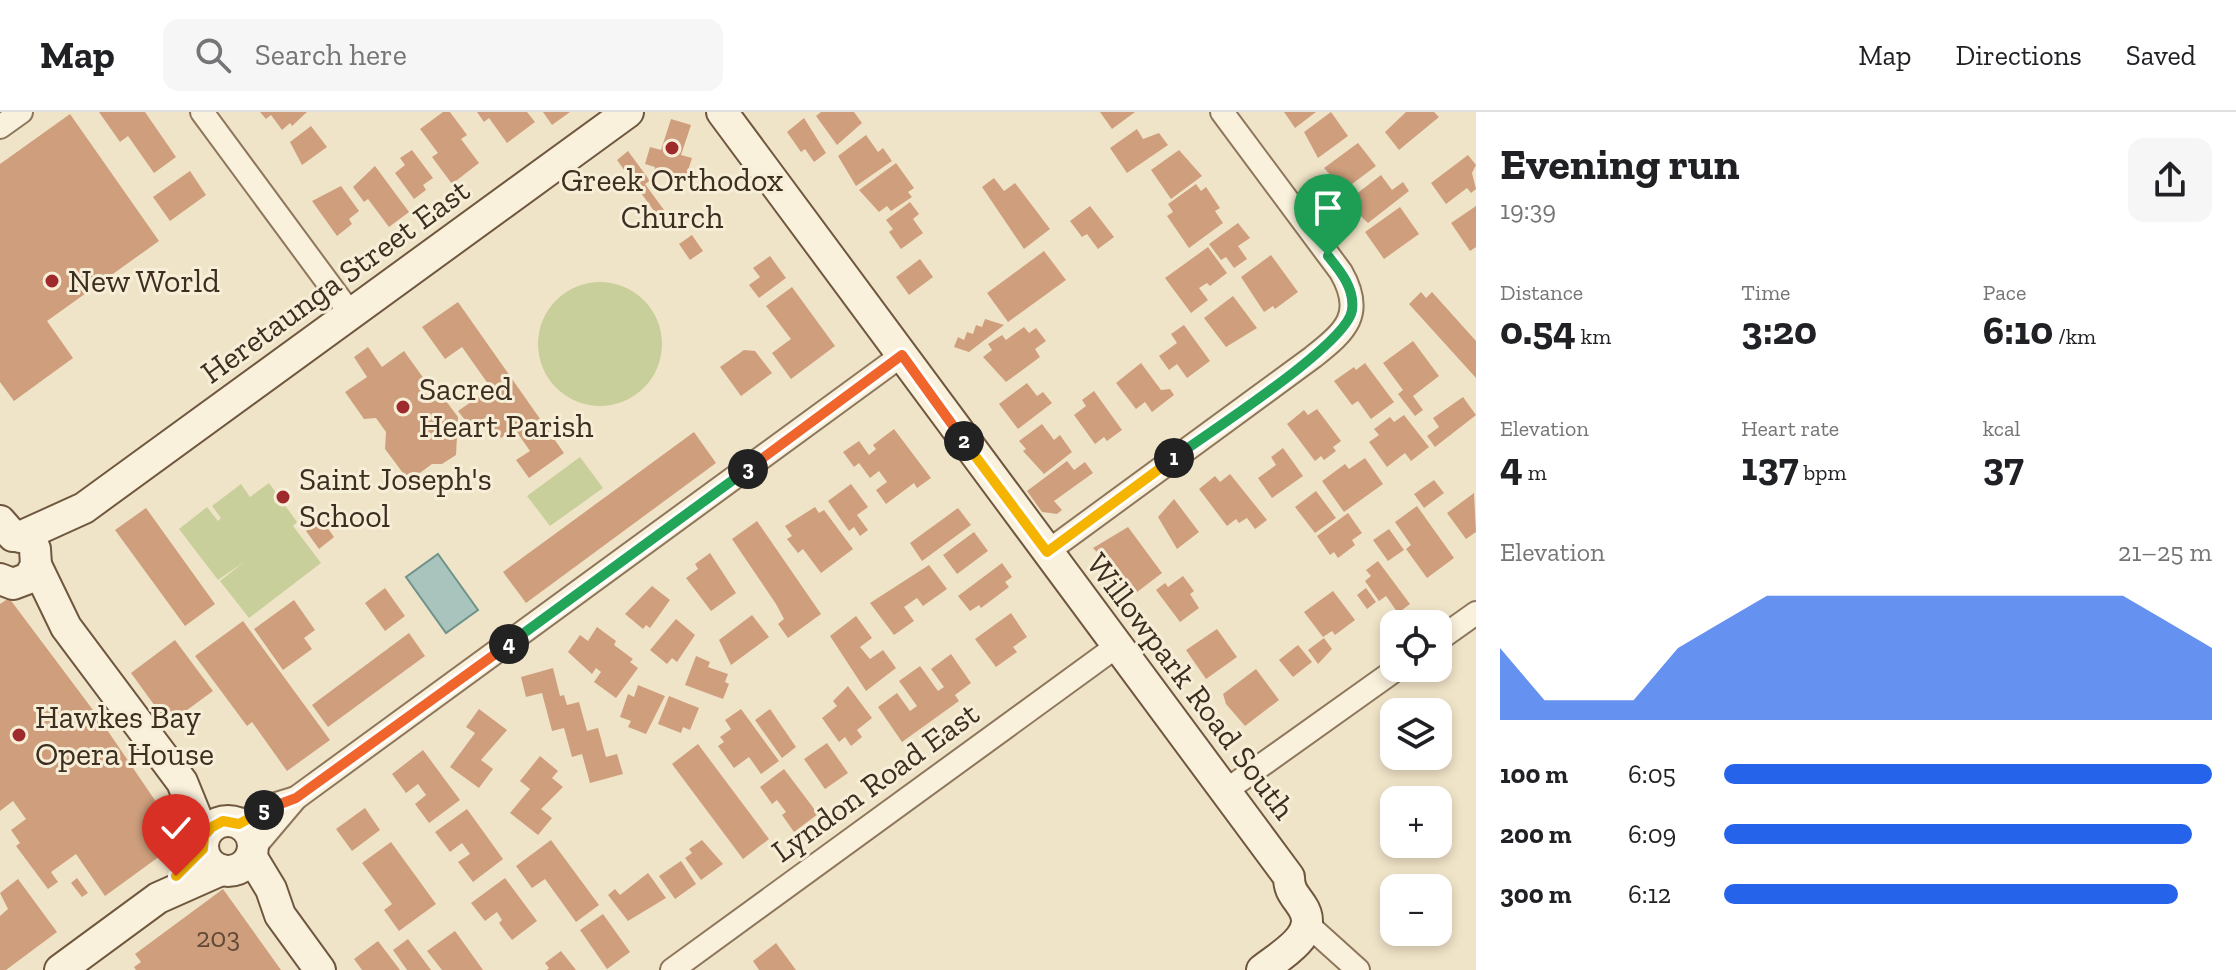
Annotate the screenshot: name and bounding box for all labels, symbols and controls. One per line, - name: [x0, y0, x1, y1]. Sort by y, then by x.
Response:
- search box: [163, 19, 723, 91]
- text: Map: [40, 32, 115, 78]
- icon: search: [191, 33, 235, 77]
- text: Search here: [255, 37, 407, 73]
- text: Map: [1858, 39, 1911, 72]
- text: Directions: [1955, 39, 2082, 72]
- text: Saved: [2126, 39, 2196, 72]
- text: Evening run: [1500, 137, 1740, 190]
- button: share: [2128, 138, 2212, 222]
- marker: Greek Orthodox Church: [663, 139, 681, 157]
- place label: Greek Orthodox Church: [561, 161, 783, 236]
- street label: Heretaunga Street East: [193, 171, 477, 391]
- pin: [1294, 174, 1362, 256]
- icon: arrive: [1306, 186, 1350, 230]
- text: 19:39: [1500, 194, 1556, 226]
- place label: New World: [68, 262, 220, 300]
- marker: New World: [43, 272, 61, 290]
- text: Distance: [1500, 279, 1583, 306]
- text: Time: [1741, 279, 1790, 306]
- text: Pace: [1983, 279, 2026, 306]
- text: 0.54: [1500, 306, 1576, 354]
- text: 3:20: [1741, 306, 1817, 354]
- text: 6:10: [1983, 306, 2053, 354]
- text: km: [1576, 323, 1611, 350]
- text: /km: [2053, 323, 2096, 350]
- place label: Sacred Heart Parish: [419, 370, 594, 445]
- marker: Sacred Heart Parish: [394, 398, 412, 416]
- text: Elevation: [1500, 415, 1589, 442]
- text: Heart rate: [1741, 415, 1839, 442]
- text: kcal: [1983, 415, 2020, 442]
- pin: 2: [944, 421, 984, 461]
- text: 2: [958, 427, 970, 454]
- pin: 1: [1154, 438, 1194, 478]
- text: 4: [1500, 442, 1523, 490]
- text: 137: [1741, 442, 1799, 490]
- text: 37: [1983, 442, 2024, 490]
- text: 1: [1170, 444, 1178, 471]
- pin: 3: [728, 449, 768, 489]
- text: 3: [742, 455, 754, 482]
- text: m: [1523, 459, 1547, 486]
- text: bpm: [1799, 459, 1846, 486]
- place label: Saint Joseph's School: [299, 460, 492, 535]
- marker: Saint Joseph's School: [274, 488, 292, 506]
- text: Elevation: [1500, 536, 1605, 568]
- text: 21–25 m: [2118, 536, 2212, 568]
- street label: Willowpark Road South: [1079, 545, 1304, 827]
- map controls: [1380, 610, 1452, 946]
- button: locate: [1380, 610, 1452, 682]
- pin: 4: [489, 624, 529, 664]
- text: 4: [503, 630, 515, 657]
- street label: Lyndon Road East: [764, 694, 986, 870]
- place label: Hawkes Bay Opera House: [35, 698, 214, 773]
- button: layers: [1380, 698, 1452, 770]
- marker: Hawkes Bay Opera House: [10, 726, 28, 744]
- text: 100 m: [1500, 758, 1568, 790]
- text: 6:05: [1628, 758, 1676, 790]
- button: +: [1380, 786, 1452, 858]
- pin: 5: [244, 790, 284, 830]
- pin: [142, 794, 210, 876]
- text: 5: [258, 796, 270, 823]
- icon: check: [154, 806, 198, 850]
- text: 200 m: [1500, 818, 1572, 850]
- text: 6:09: [1628, 818, 1676, 850]
- button: −: [1380, 874, 1452, 946]
- text: 300 m: [1500, 878, 1571, 910]
- text: 6:12: [1628, 878, 1671, 910]
- house number: 203: [196, 921, 240, 954]

